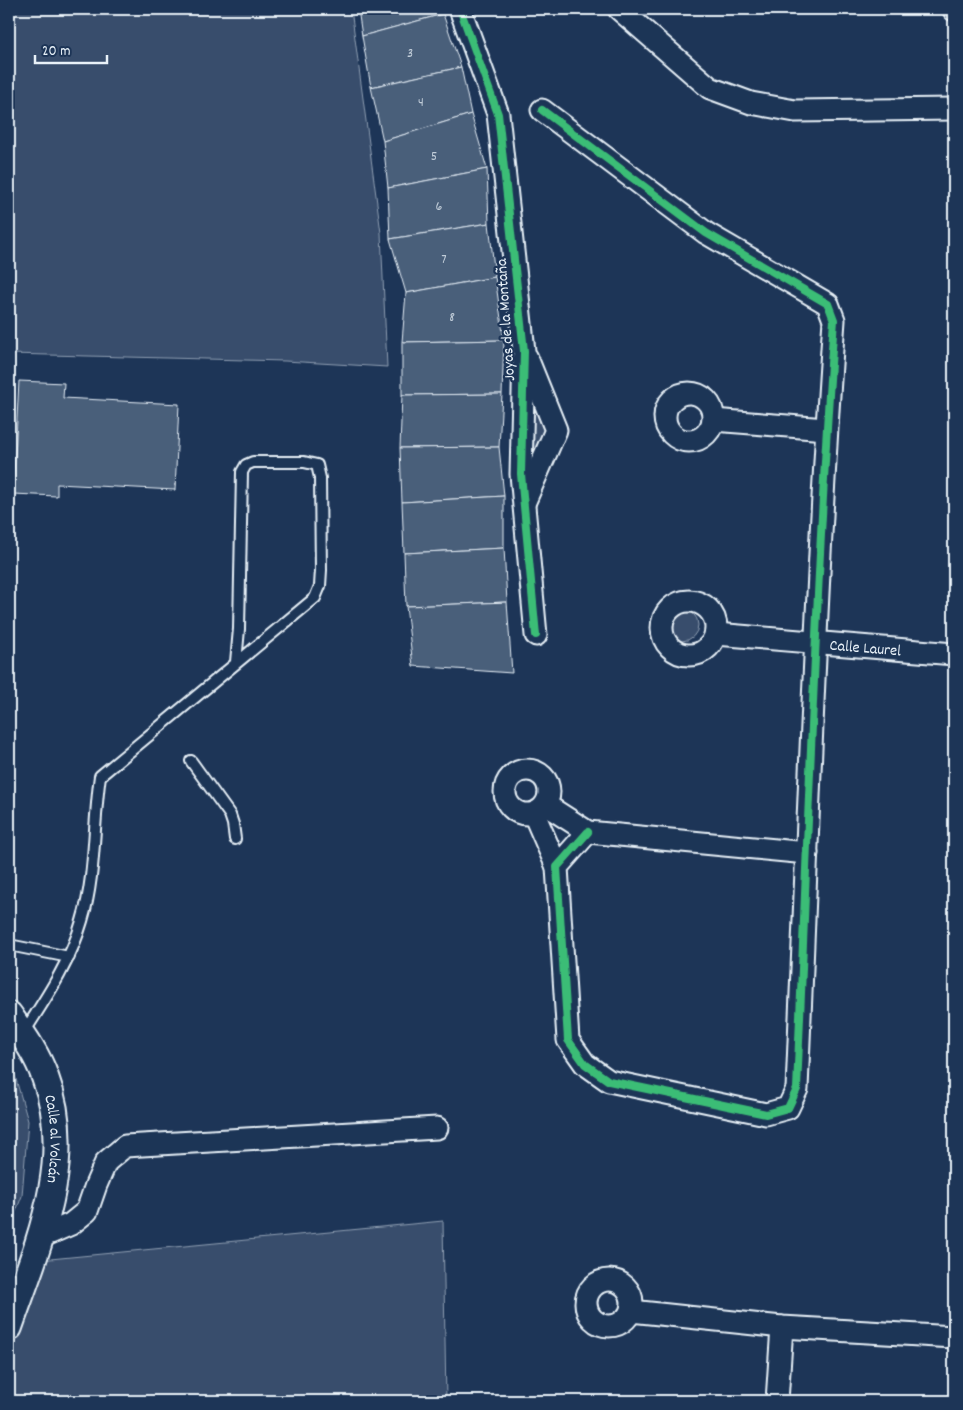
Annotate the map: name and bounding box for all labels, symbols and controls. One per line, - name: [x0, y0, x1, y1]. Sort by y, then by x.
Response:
- scale bar: [35, 32, 108, 64]
- text: 20 m: [42, 41, 70, 63]
- house number: 3: [407, 44, 413, 64]
- house number: 4: [418, 93, 424, 113]
- house number: 5: [431, 147, 437, 167]
- house number: 6: [436, 197, 443, 217]
- house number: 7: [441, 250, 447, 270]
- street label: Joyas de la Montaña: [491, 257, 522, 382]
- house number: 8: [449, 308, 455, 328]
- street label: Calle Laurel: [829, 635, 902, 664]
- street label: Calle al Volcán: [37, 1092, 66, 1184]

